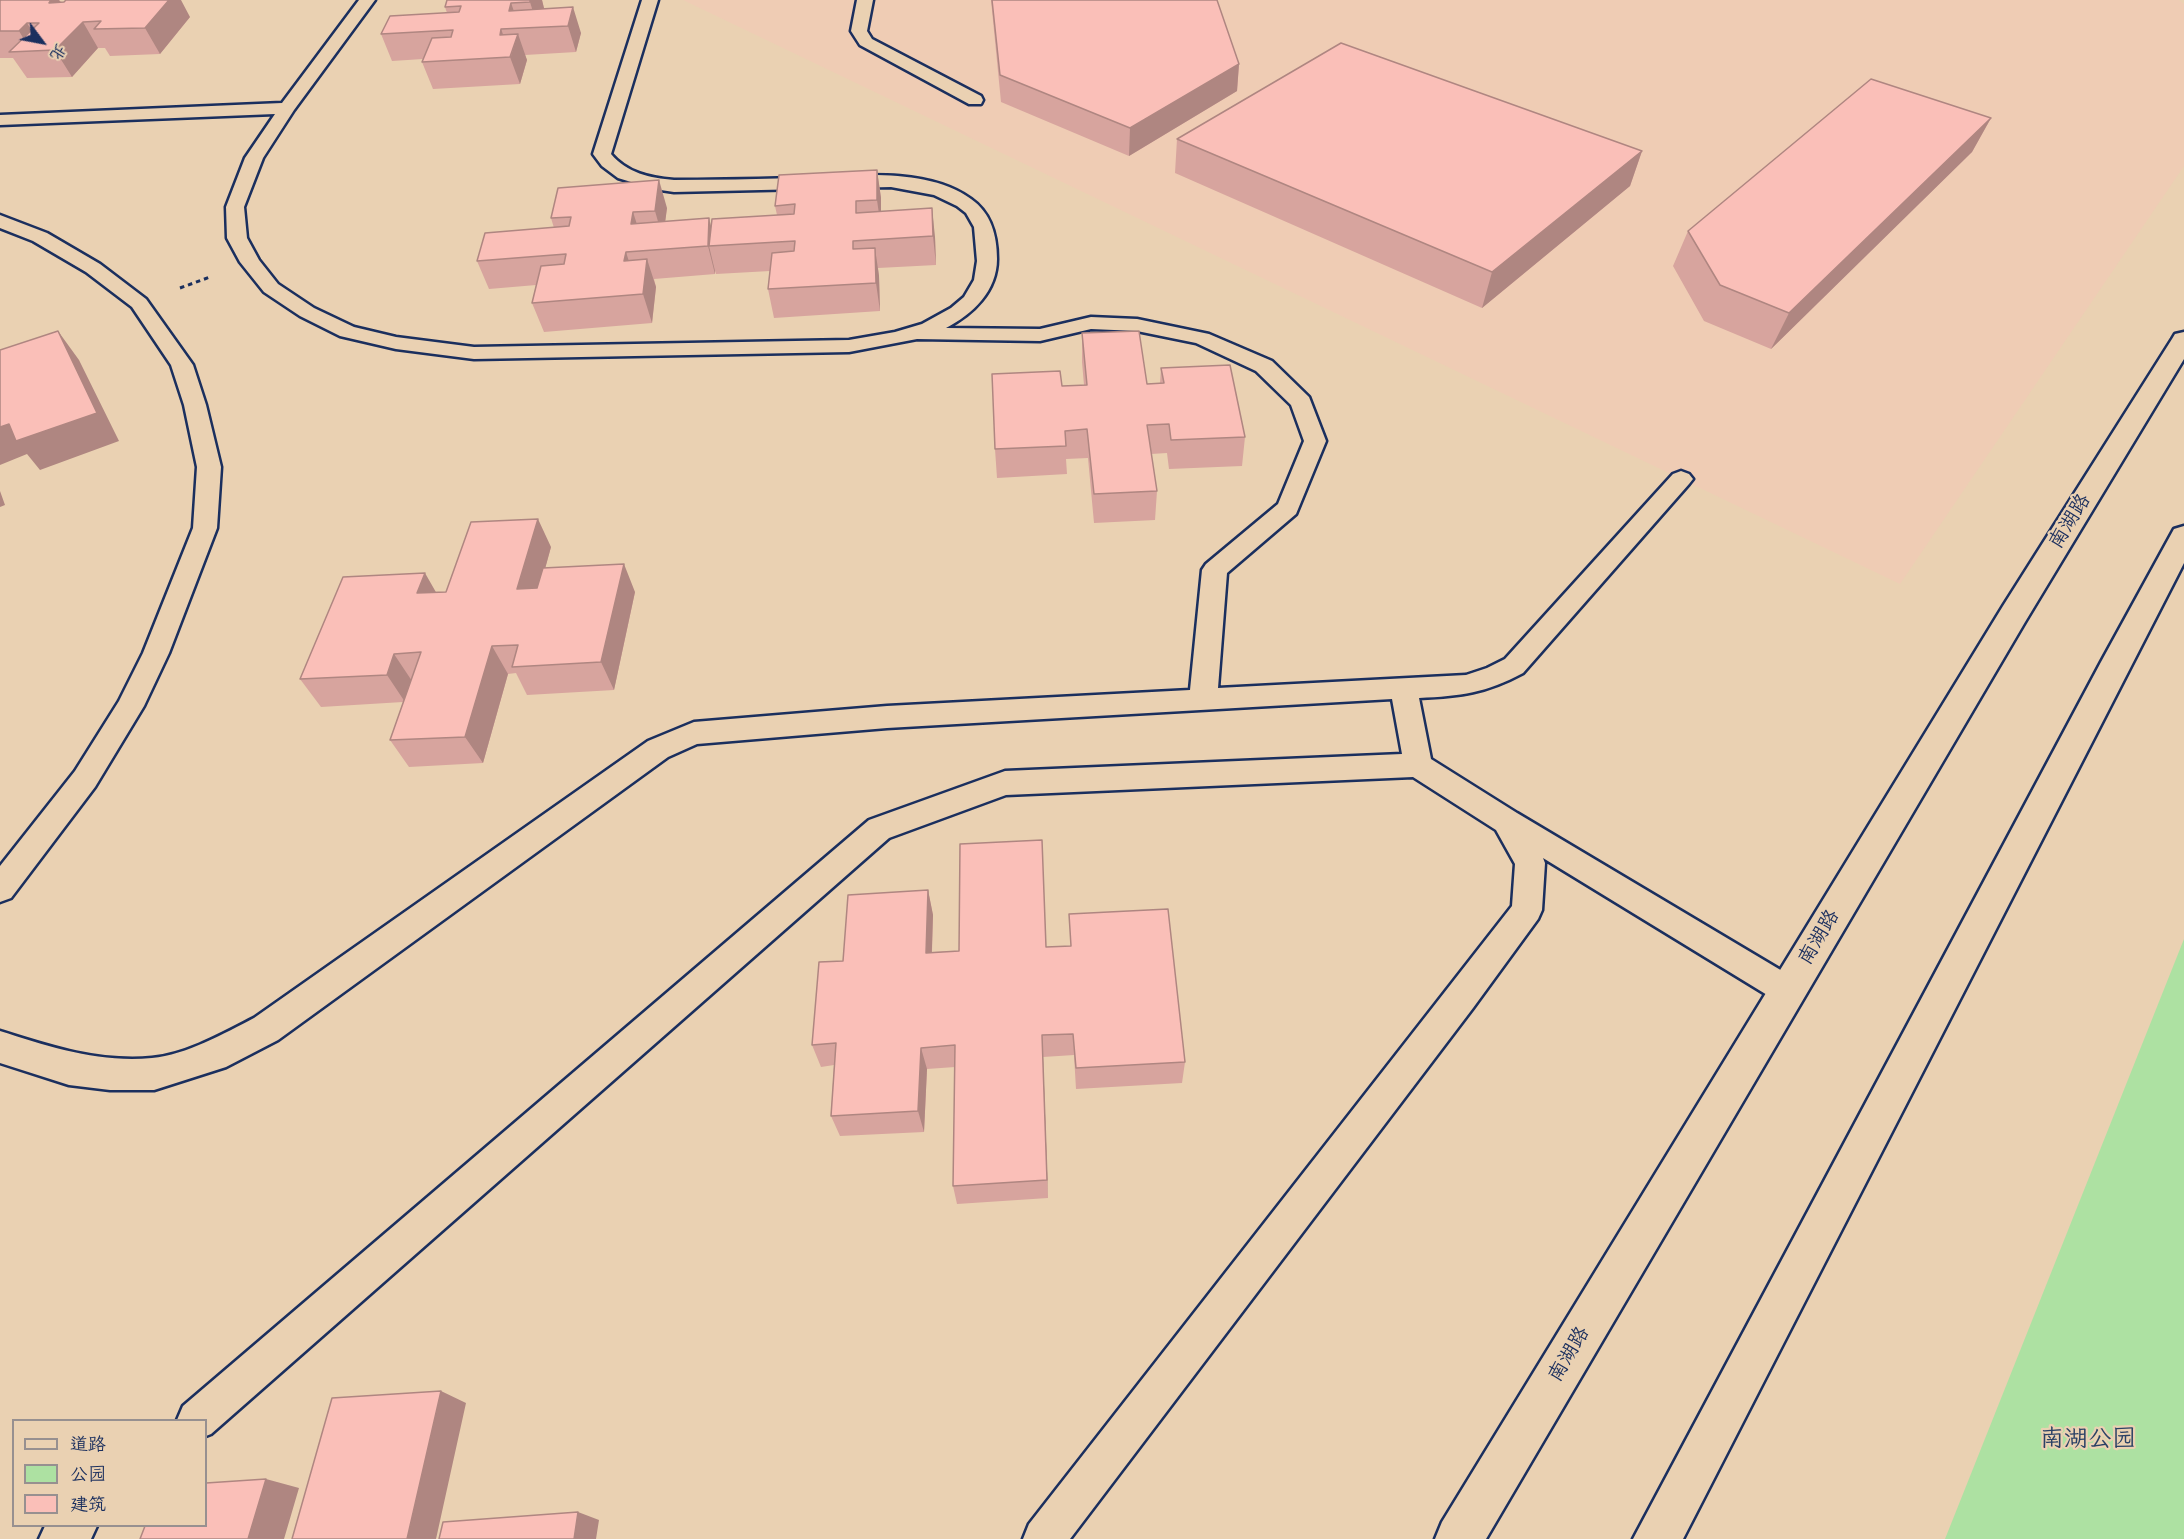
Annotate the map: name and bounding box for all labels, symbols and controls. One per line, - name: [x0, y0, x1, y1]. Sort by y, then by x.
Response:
- north arrow: [12, 12, 72, 72]
- text: 北: [45, 39, 71, 64]
- street label: 南湖路: [2045, 490, 2097, 554]
- street label: 南湖路: [1794, 906, 1846, 970]
- street label: 南湖路: [1544, 1323, 1596, 1387]
- legend: [12, 1419, 207, 1527]
- park label: 南湖公园: [2040, 1427, 2136, 1455]
- text: 道路: [70, 1433, 106, 1457]
- text: 公园: [70, 1463, 106, 1487]
- text: 建筑: [70, 1493, 106, 1517]

